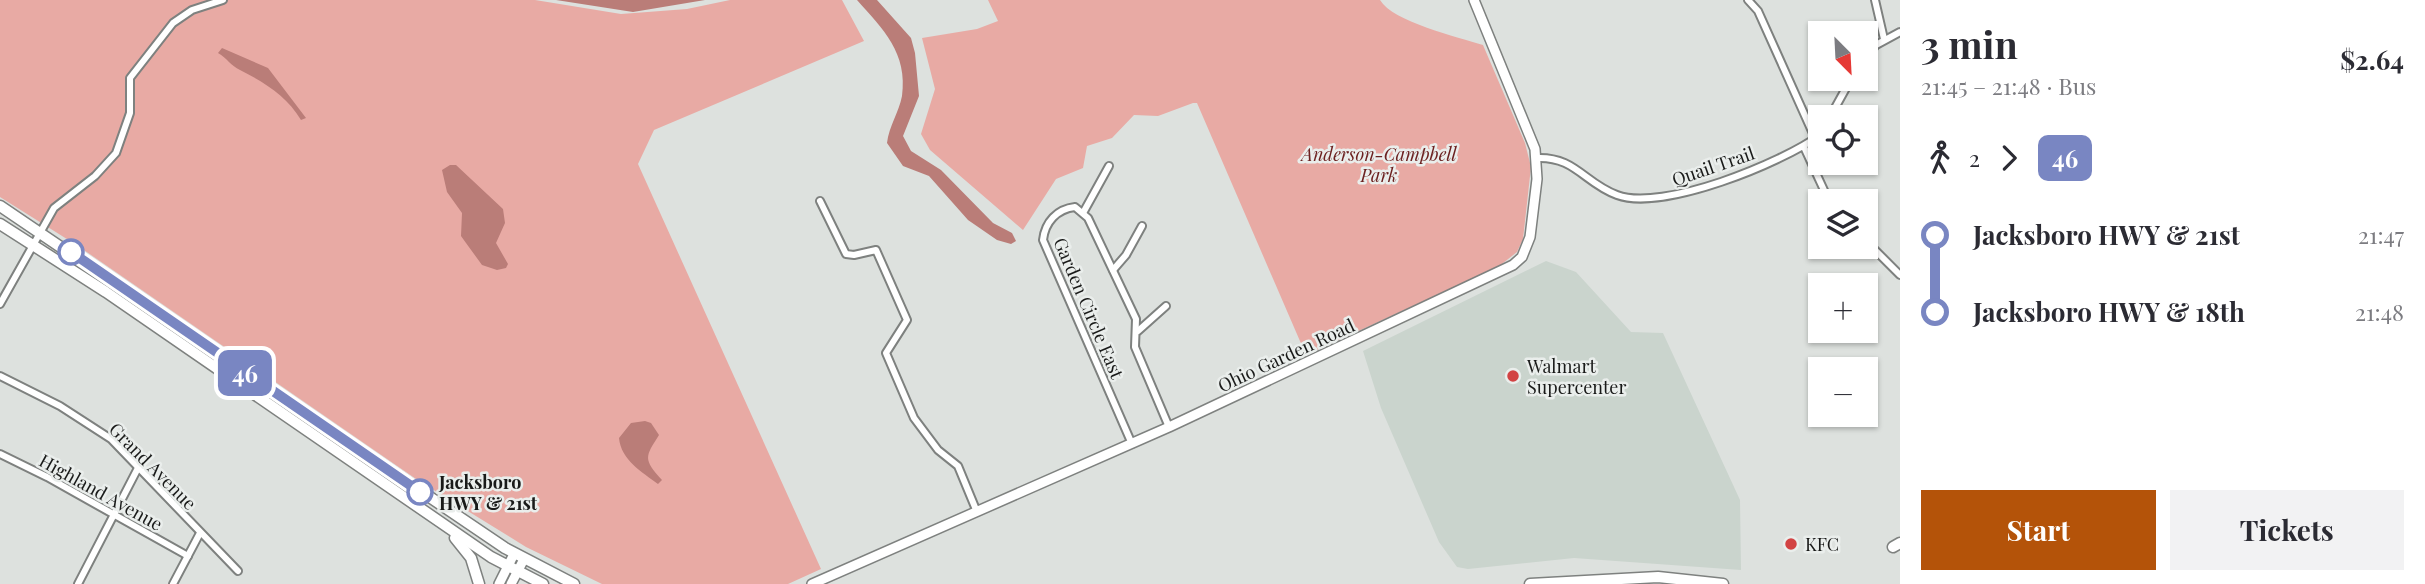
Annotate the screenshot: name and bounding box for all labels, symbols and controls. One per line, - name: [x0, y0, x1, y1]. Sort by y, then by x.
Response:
- text: 3 min: [1921, 18, 2018, 69]
- north arrow: [1808, 21, 1878, 91]
- map controls: [1808, 21, 1878, 427]
- text: $2.64: [2340, 42, 2404, 77]
- text: 21:45 – 21:48 · Bus: [1921, 70, 2096, 101]
- button: locate: [1808, 105, 1878, 175]
- icon: walk: [1921, 139, 1959, 177]
- icon: forward: [1990, 139, 2028, 177]
- street label: Quail Trail: [1669, 141, 1757, 191]
- park label: Anderson-Campbell Park: [1300, 142, 1457, 187]
- text: 2: [1969, 142, 1980, 173]
- text: 46: [2052, 142, 2078, 174]
- button: layers: [1808, 189, 1878, 259]
- text: Jacksboro HWY & 21st: [1973, 217, 2240, 252]
- text: 21:47: [2358, 219, 2404, 250]
- street label: Garden Circle East: [1048, 234, 1130, 383]
- unlabelled marker: [58, 239, 84, 265]
- button: +: [1808, 273, 1878, 343]
- text: Jacksboro HWY & 18th: [1973, 294, 2245, 329]
- text: 21:48: [2355, 296, 2404, 327]
- street label: Ohio Garden Road: [1214, 313, 1359, 397]
- line badge: 46: [214, 350, 276, 396]
- place label: Walmart Supercenter: [1526, 354, 1627, 399]
- text: 46: [232, 357, 258, 389]
- button: −: [1808, 357, 1878, 427]
- marker: Walmart Supercenter: [1505, 368, 1521, 384]
- street label: Grand Avenue: [104, 417, 202, 515]
- street label: Highland Avenue: [35, 448, 167, 536]
- place label: Jacksboro HWY & 21st: [438, 470, 538, 515]
- marker: Jacksboro HWY & 21st: [407, 479, 433, 505]
- button: Start: [1921, 490, 2156, 570]
- button: Tickets: [2170, 490, 2404, 570]
- place label: KFC: [1805, 532, 1839, 556]
- marker: KFC: [1783, 536, 1799, 552]

